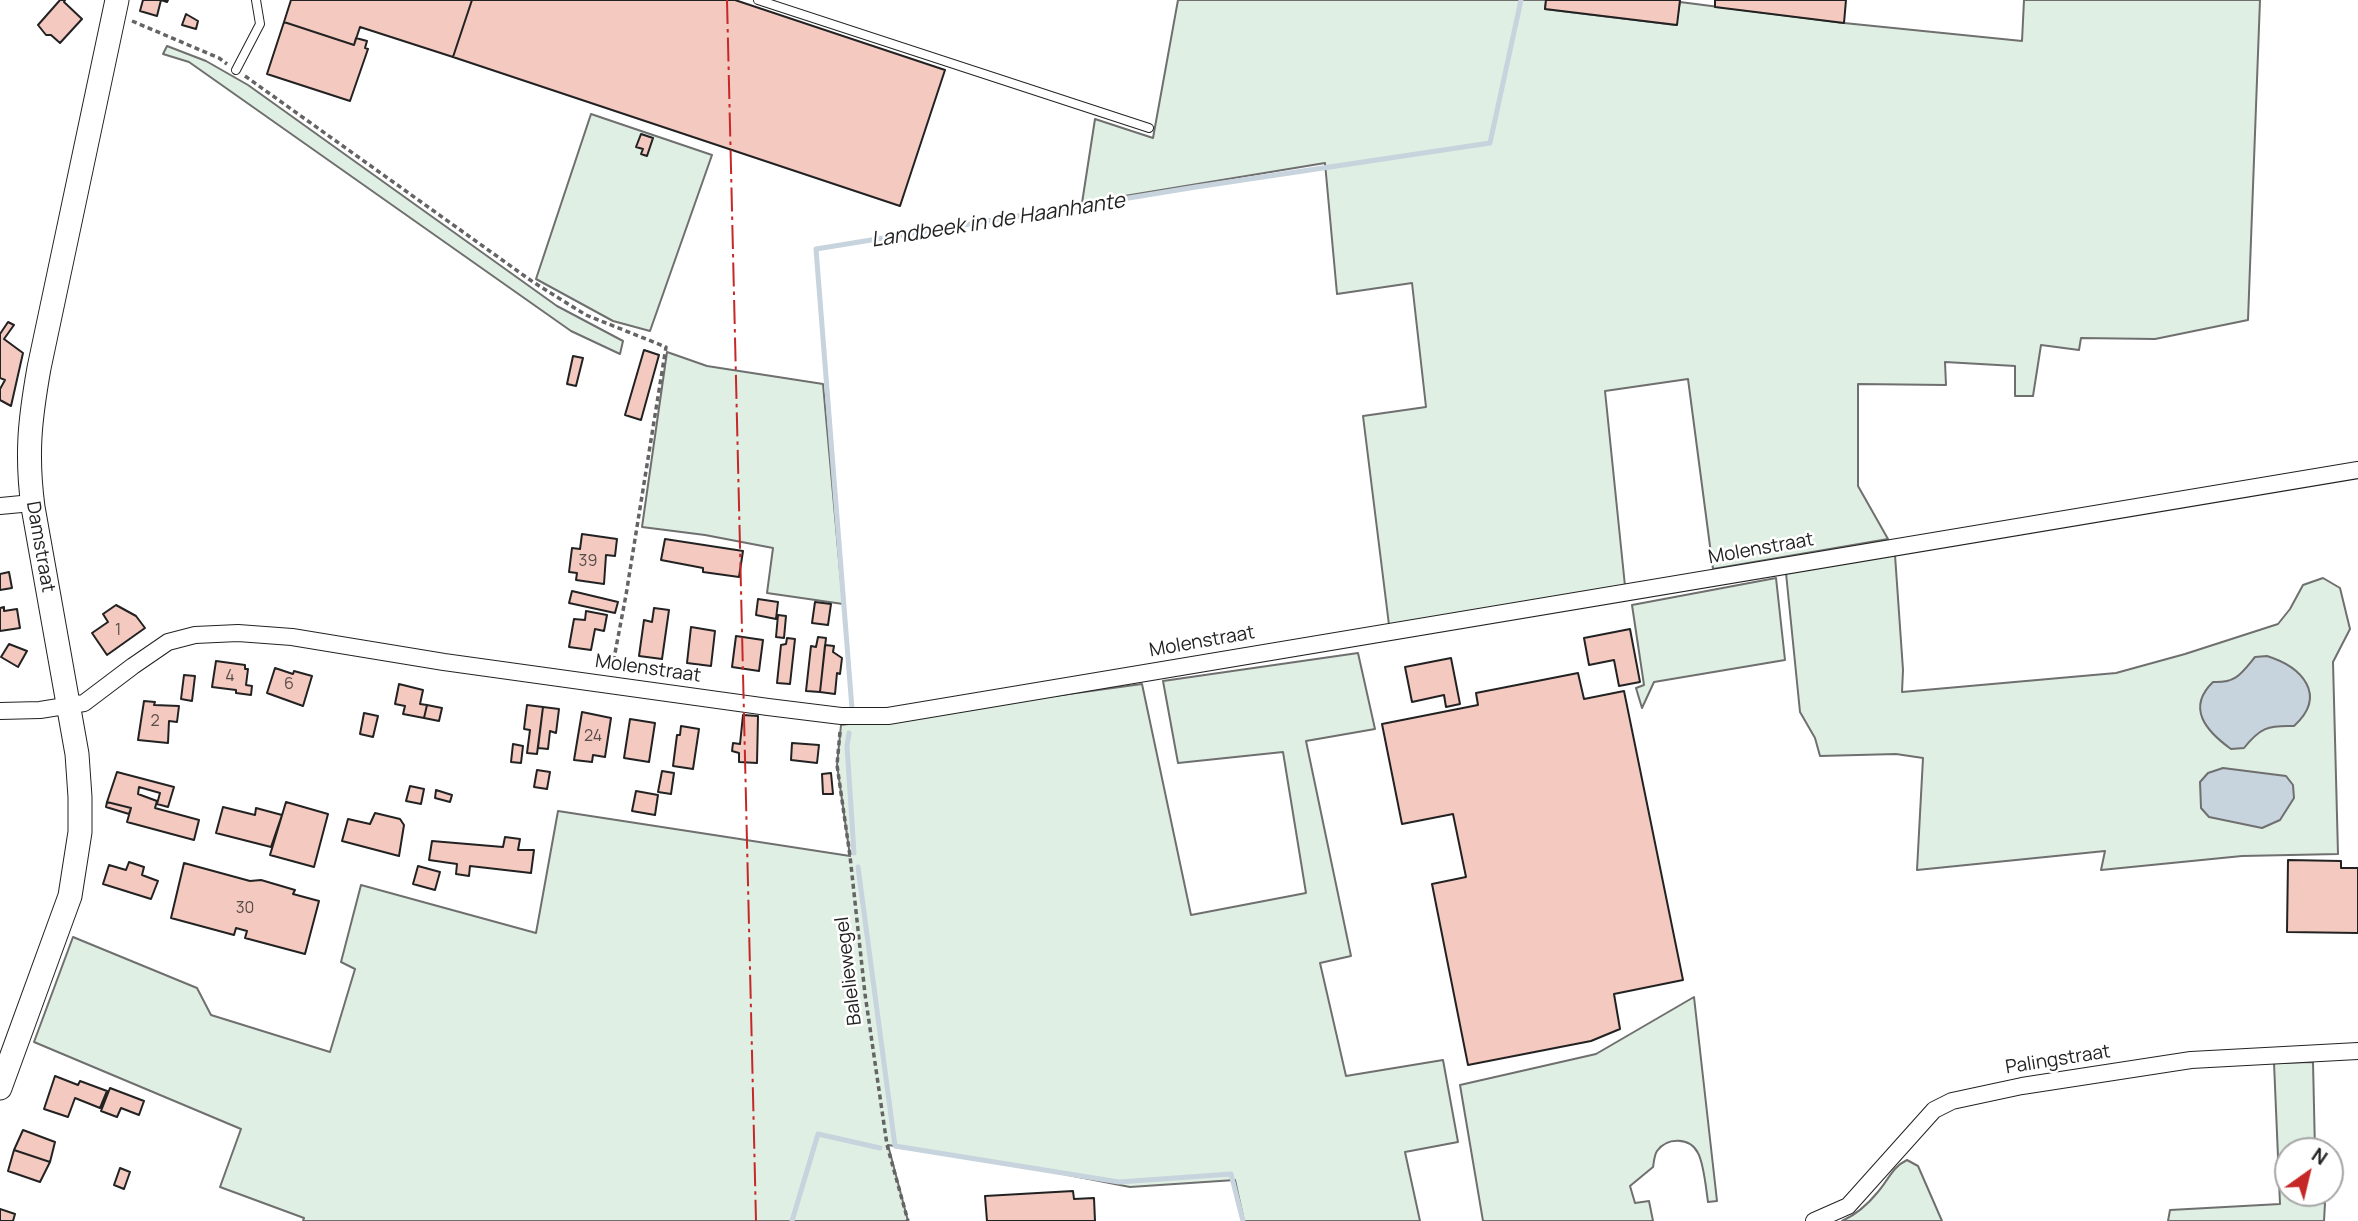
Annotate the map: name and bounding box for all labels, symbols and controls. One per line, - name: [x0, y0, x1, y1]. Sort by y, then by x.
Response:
- water label: Landbeek in de Haanhante: [869, 189, 1127, 253]
- street label: Damstraat: [21, 500, 59, 594]
- street label: Molenstraat: [1707, 529, 1815, 569]
- house number: 39: [579, 552, 597, 572]
- house number: 1: [115, 621, 121, 641]
- street label: Molenstraat: [1148, 622, 1256, 662]
- street label: Molenstraat: [594, 650, 702, 688]
- house number: 4: [225, 667, 235, 687]
- house number: 6: [284, 675, 294, 695]
- house number: 2: [150, 712, 160, 732]
- house number: 24: [584, 727, 602, 747]
- house number: 30: [236, 899, 254, 919]
- street label: Baleliewegel: [831, 915, 867, 1027]
- street label: Palingstraat: [2004, 1040, 2112, 1080]
- north arrow: [2274, 1137, 2344, 1207]
- text: N: [2307, 1142, 2333, 1171]

